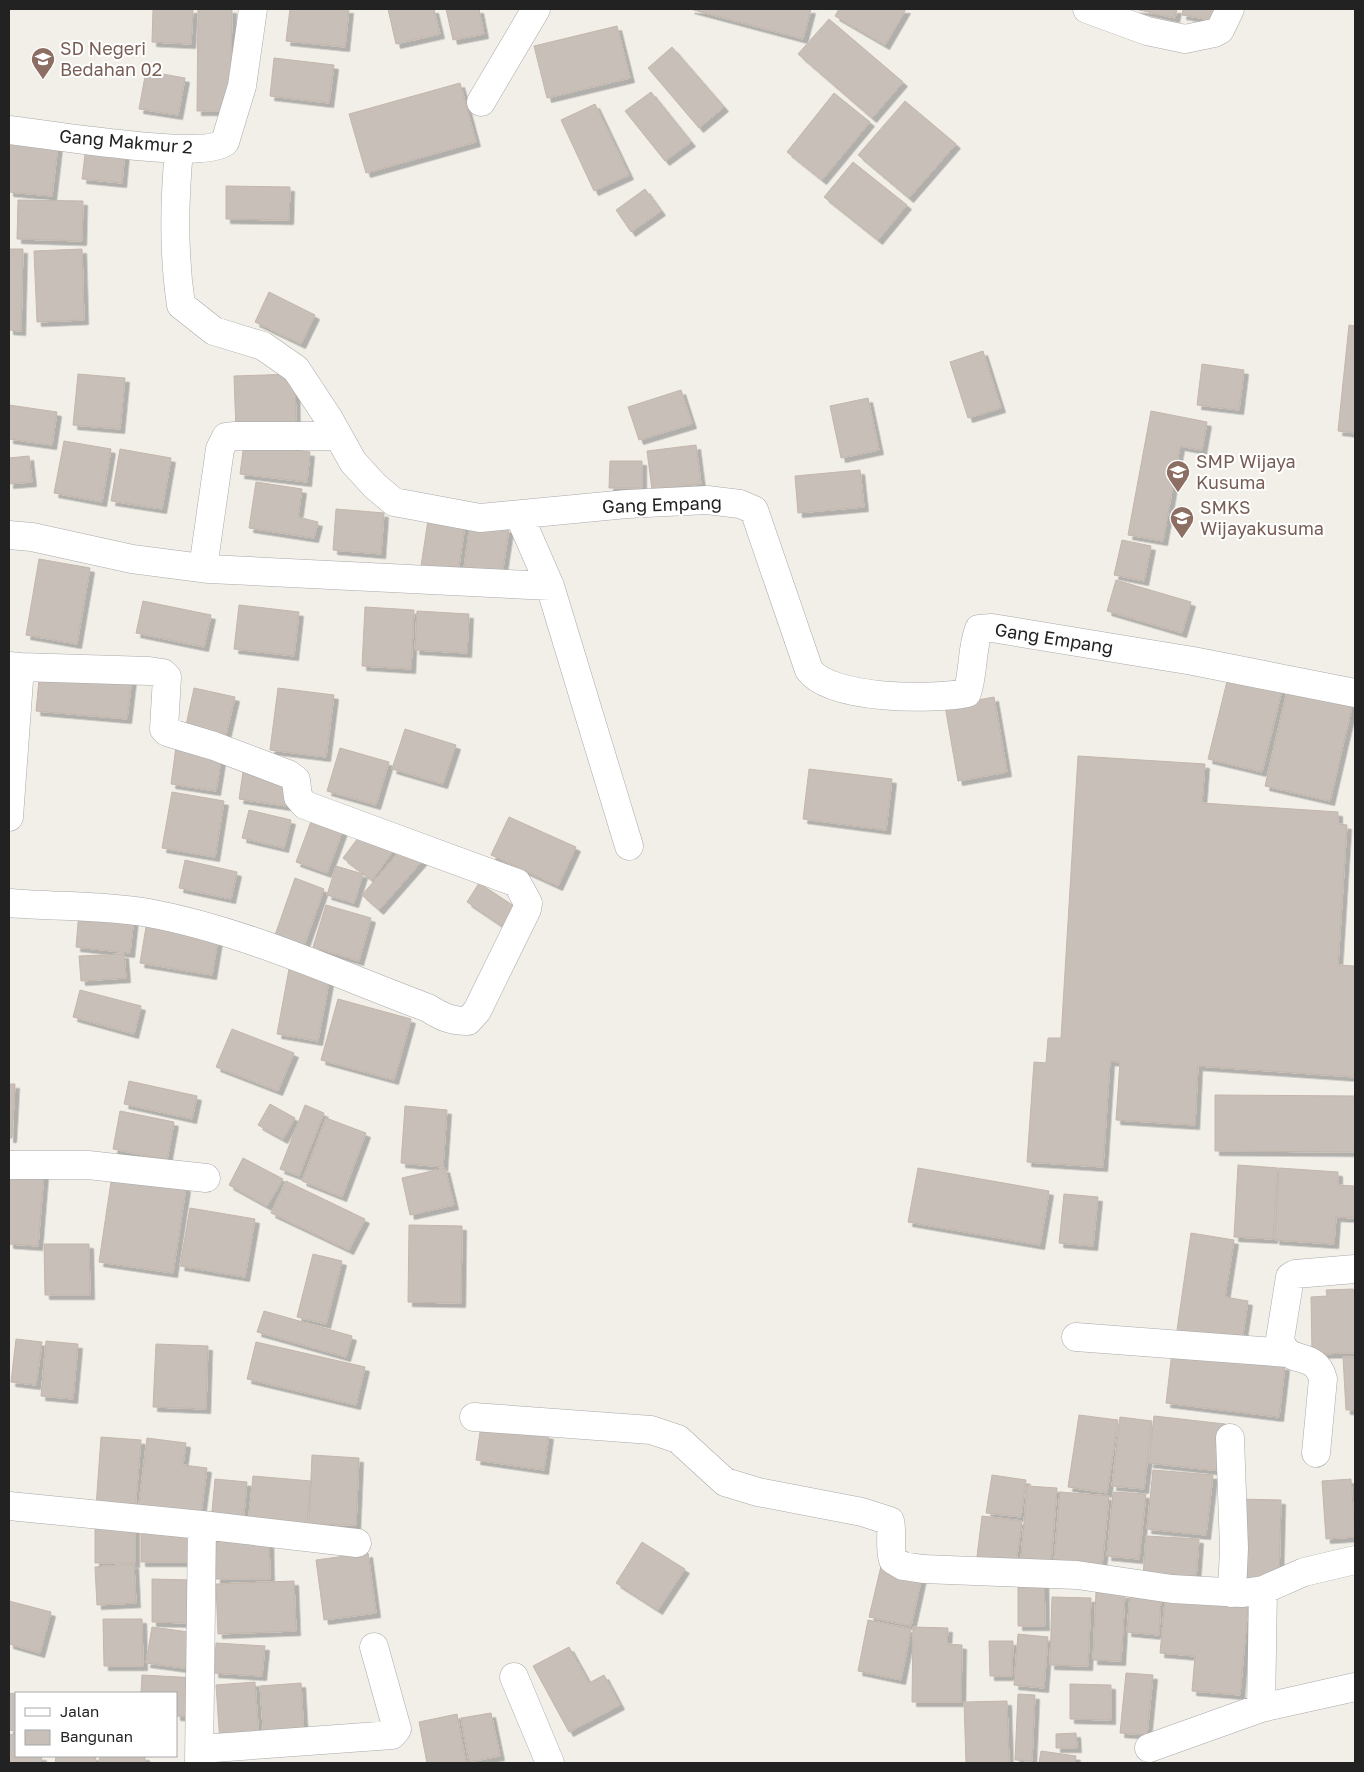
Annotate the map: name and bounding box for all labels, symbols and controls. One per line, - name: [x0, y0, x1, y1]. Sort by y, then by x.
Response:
- place label: SD Negeri Bedahan 02: [60, 37, 162, 80]
- school or university icon: SD Negeri Bedahan 02: [30, 46, 56, 80]
- street label: Gang Makmur 2: [58, 124, 194, 158]
- place label: SMP Wijaya Kusuma: [1196, 450, 1296, 493]
- school or university icon: SMP Wijaya Kusuma: [1165, 459, 1191, 493]
- street label: Gang Empang: [602, 491, 722, 517]
- place label: SMKS Wijayakusuma: [1200, 496, 1324, 539]
- school or university icon: SMKS Wijayakusuma: [1169, 505, 1195, 539]
- street label: Gang Empang: [993, 618, 1115, 658]
- legend: [15, 1692, 178, 1757]
- text: Jalan: [60, 1702, 99, 1720]
- text: Bangunan: [60, 1727, 133, 1745]

